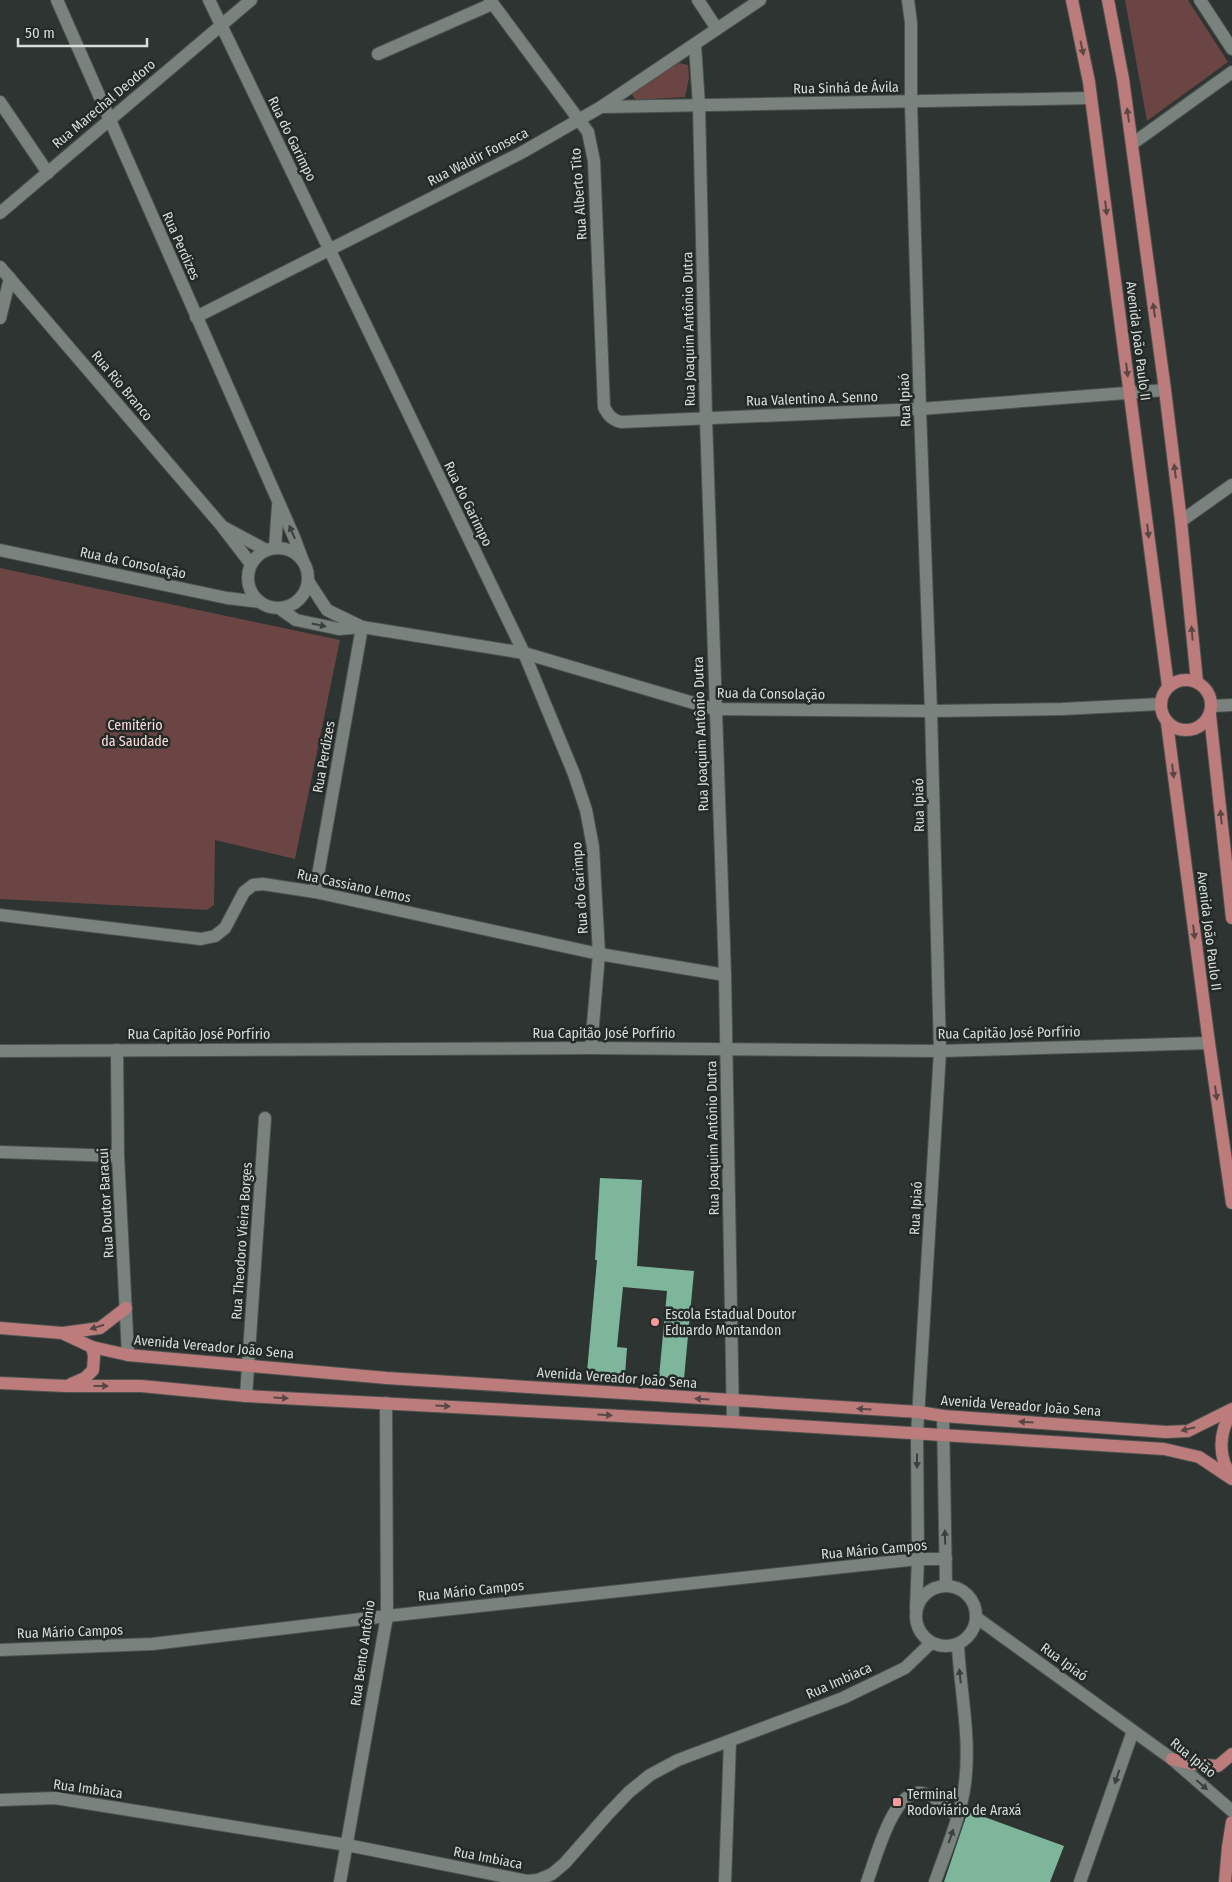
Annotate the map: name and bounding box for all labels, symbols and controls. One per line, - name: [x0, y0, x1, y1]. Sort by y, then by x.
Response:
- scale bar: [18, 15, 146, 47]
- text: 50 m: [25, 24, 55, 42]
- one-way arrow: [1079, 40, 1087, 56]
- street label: Rua Marechal Deodoro: [49, 56, 159, 152]
- street label: Rua Sinhá de Ávila: [793, 78, 899, 97]
- street label: Rua do Garimpo: [264, 94, 320, 184]
- one-way arrow: [1124, 106, 1132, 122]
- street label: Rua Waldir Fonseca: [425, 124, 531, 190]
- street label: Rua Alberto Tito: [567, 147, 591, 241]
- one-way arrow: [1102, 201, 1110, 217]
- street label: Rua Perdizes: [158, 209, 204, 283]
- street label: Rua Joaquim Antônio Dutra: [679, 251, 699, 407]
- street label: Avenida João Paulo II: [1122, 280, 1154, 402]
- one-way arrow: [1150, 302, 1158, 318]
- street label: Rua Rio Branco: [88, 347, 156, 425]
- one-way arrow: [1123, 362, 1131, 378]
- street label: Rua Ipiaó: [896, 373, 914, 427]
- street label: Rua Valentino A. Senno: [746, 388, 878, 410]
- street label: Rua do Garimpo: [440, 459, 496, 549]
- one-way arrow: [1171, 463, 1179, 479]
- one-way arrow: [1144, 523, 1152, 539]
- one-way arrow: [287, 525, 295, 539]
- street label: Rua da Consolação: [78, 543, 188, 583]
- one-way arrow: [311, 621, 326, 629]
- one-way arrow: [1188, 625, 1196, 641]
- street label: Rua Joaquim Antônio Dutra: [690, 656, 712, 812]
- street label: Rua da Consolação: [717, 685, 825, 703]
- park label: Cemitério da Saudade: [101, 717, 169, 750]
- street label: Rua Perdizes: [309, 720, 339, 794]
- one-way arrow: [1170, 763, 1178, 779]
- street label: Rua Ipiaó: [910, 778, 928, 832]
- one-way arrow: [1217, 809, 1225, 825]
- street label: Rua do Garimpo: [568, 841, 592, 935]
- street label: Rua Cassiano Lemos: [296, 866, 413, 906]
- street label: Avenida João Paulo II: [1193, 870, 1225, 992]
- one-way arrow: [1191, 924, 1199, 940]
- street label: Rua Capitão José Porfírio: [937, 1023, 1081, 1043]
- street label: Rua Capitão José Porfírio: [533, 1025, 675, 1042]
- street label: Rua Capitão José Porfírio: [128, 1026, 270, 1043]
- street label: Rua Joaquim Antônio Dutra: [703, 1060, 723, 1216]
- one-way arrow: [1212, 1085, 1220, 1101]
- street label: Rua Doutor Baracui: [95, 1147, 117, 1259]
- street label: Rua Theodoro Vieira Borges: [228, 1162, 256, 1320]
- street label: Rua Ipiaó: [906, 1181, 926, 1235]
- place label: Escola Estadual Doutor Eduardo Montandon: [665, 1306, 796, 1339]
- marker: Escola Estadual Doutor Eduardo Montandon: [649, 1316, 661, 1328]
- one-way arrow: [89, 1323, 104, 1331]
- street label: Avenida Vereador João Sena: [133, 1332, 295, 1362]
- street label: Avenida Vereador João Sena: [536, 1364, 698, 1392]
- one-way arrow: [93, 1382, 109, 1390]
- street label: Avenida Vereador João Sena: [940, 1392, 1102, 1420]
- one-way arrow: [273, 1394, 289, 1402]
- one-way arrow: [694, 1394, 710, 1402]
- one-way arrow: [435, 1403, 451, 1411]
- one-way arrow: [856, 1404, 872, 1412]
- one-way arrow: [597, 1412, 613, 1420]
- one-way arrow: [1018, 1418, 1034, 1426]
- one-way arrow: [1180, 1425, 1195, 1433]
- one-way arrow: [913, 1453, 921, 1469]
- one-way arrow: [941, 1529, 949, 1545]
- street label: Rua Mário Campos: [820, 1537, 928, 1563]
- street label: Rua Mário Campos: [417, 1577, 525, 1605]
- street label: Rua Bento Antônio: [347, 1599, 379, 1707]
- street label: Rua Mário Campos: [17, 1622, 123, 1642]
- street label: Rua Ipiaó: [1037, 1639, 1091, 1685]
- street label: Rua Imbiaca: [804, 1659, 875, 1703]
- one-way arrow: [956, 1667, 964, 1683]
- street label: Rua Ipião: [1167, 1734, 1219, 1782]
- one-way arrow: [1113, 1770, 1120, 1785]
- street label: Rua Imbiaca: [52, 1776, 124, 1802]
- one-way arrow: [1196, 1779, 1208, 1791]
- place label: Terminal Rodoviário de Araxá: [907, 1786, 1022, 1819]
- marker: Terminal Rodoviário de Araxá: [891, 1796, 903, 1808]
- one-way arrow: [947, 1828, 955, 1843]
- street label: Rua Imbiaca: [452, 1843, 524, 1873]

